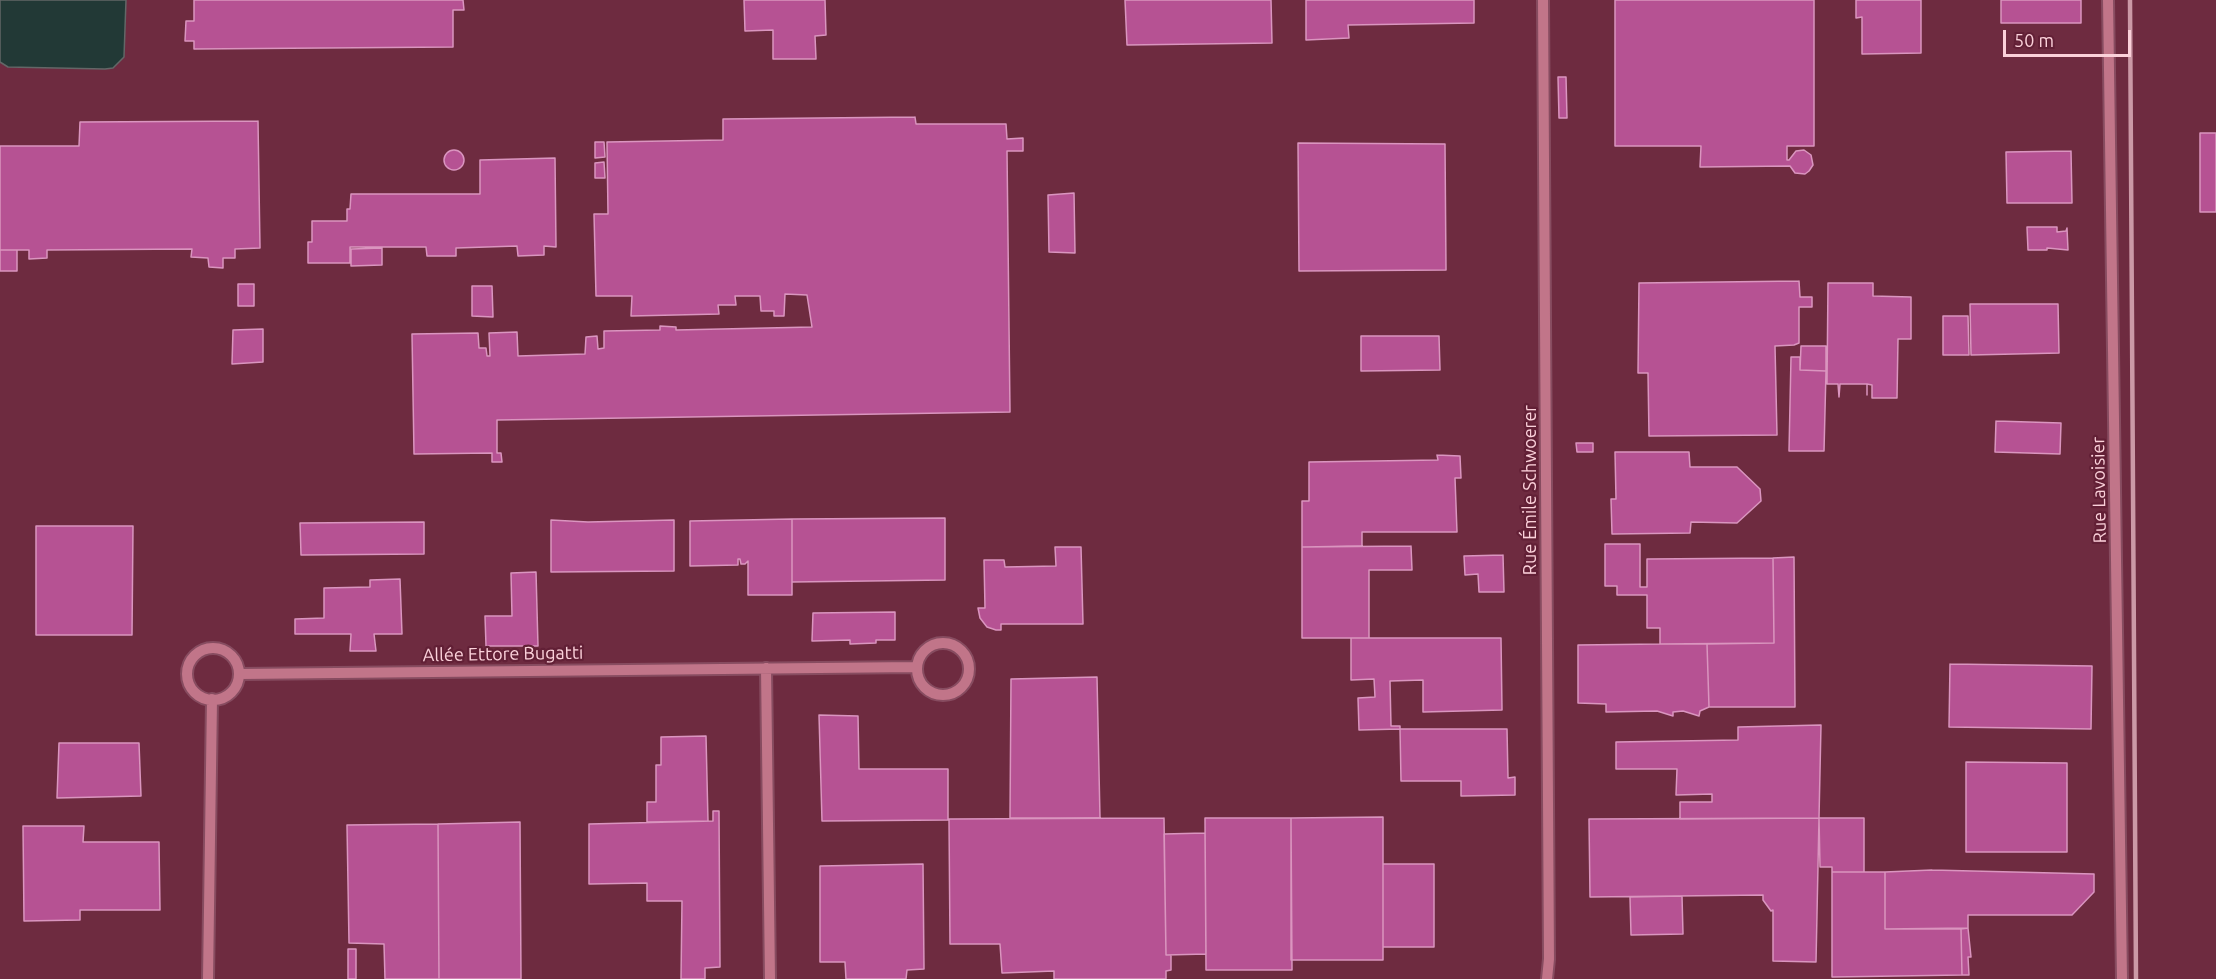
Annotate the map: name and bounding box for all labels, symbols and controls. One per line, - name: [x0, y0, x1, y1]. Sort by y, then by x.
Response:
- scale bar: [2006, 18, 2134, 56]
- text: 50 m: [2014, 30, 2054, 50]
- street label: Rue Émile Schwoerer: [1519, 405, 1541, 575]
- street label: Rue Lavoisier: [2087, 437, 2111, 543]
- street label: Allée Ettore Bugatti: [423, 642, 583, 666]

